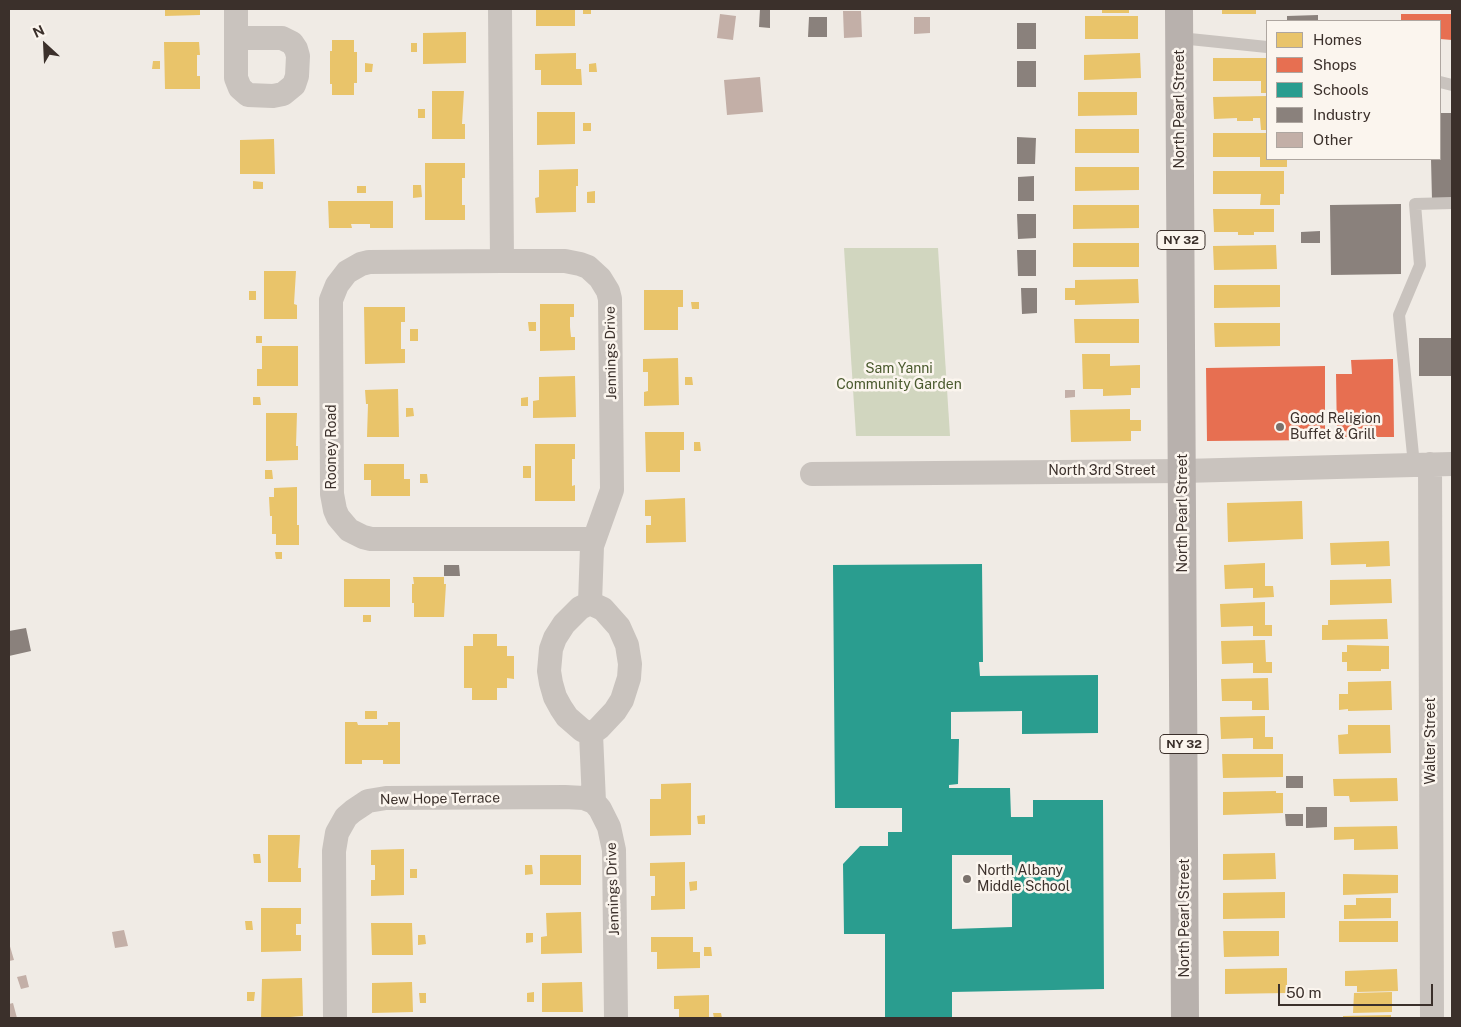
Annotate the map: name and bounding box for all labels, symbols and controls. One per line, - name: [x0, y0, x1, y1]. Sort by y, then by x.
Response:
- north arrow: [20, 20, 70, 70]
- legend: [1266, 20, 1441, 160]
- text: N: [30, 22, 47, 41]
- text: Homes: [1313, 31, 1362, 48]
- street label: North Pearl Street: [1172, 50, 1188, 168]
- text: Shops: [1313, 56, 1357, 73]
- text: Schools: [1313, 81, 1369, 98]
- text: Industry: [1313, 106, 1371, 123]
- text: Other: [1313, 131, 1353, 148]
- road number: NY 32: [1157, 230, 1205, 250]
- street label: Jennings Drive: [602, 306, 620, 400]
- park label: Sam Yanni Community Garden: [836, 361, 962, 394]
- street label: Rooney Road: [324, 404, 340, 490]
- place label: Good Religion Buffet & Grill: [1290, 411, 1381, 444]
- marker: Good Religion Buffet & Grill: [1274, 421, 1286, 433]
- street label: North Pearl Street: [1175, 454, 1191, 572]
- street label: North 3rd Street: [1048, 463, 1156, 479]
- street label: Walter Street: [1423, 697, 1439, 785]
- road number: NY 32: [1160, 734, 1208, 754]
- street label: New Hope Terrace: [380, 790, 500, 808]
- street label: Jennings Drive: [603, 842, 623, 936]
- street label: North Pearl Street: [1177, 859, 1193, 977]
- place label: North Albany Middle School: [977, 863, 1070, 896]
- marker: North Albany Middle School: [961, 873, 973, 885]
- scale bar: [1281, 974, 1436, 1006]
- text: 50 m: [1286, 984, 1321, 1001]

